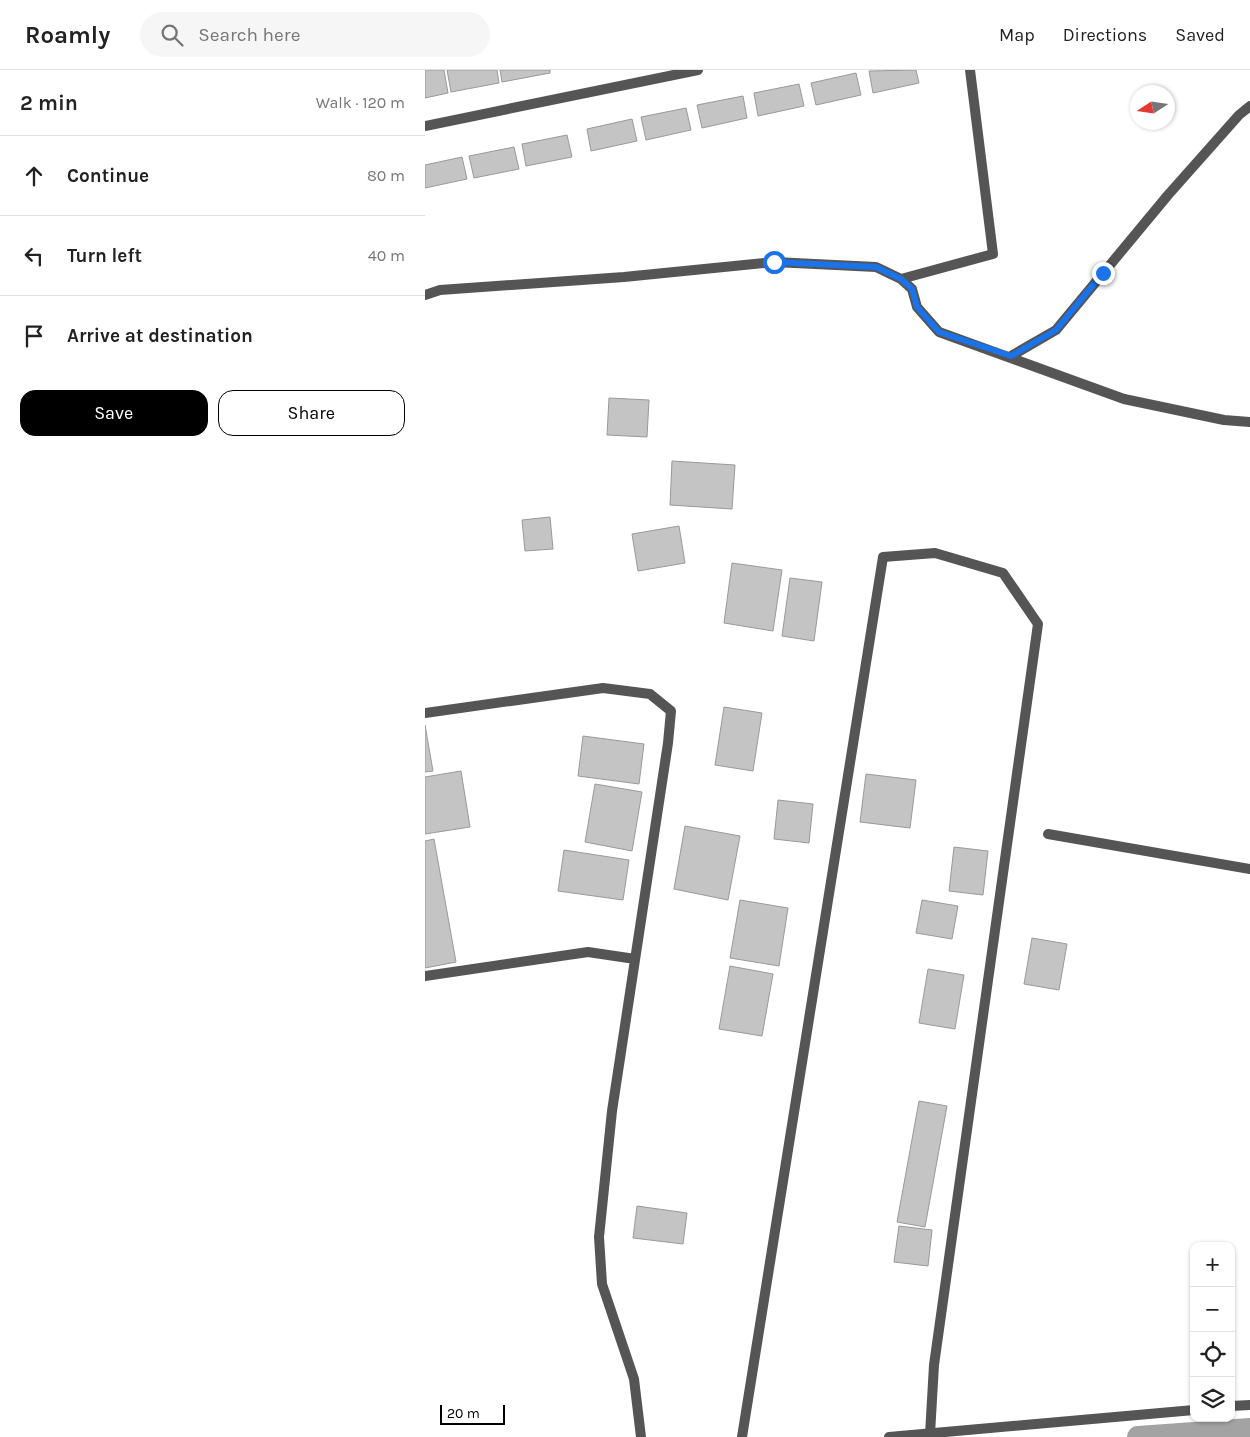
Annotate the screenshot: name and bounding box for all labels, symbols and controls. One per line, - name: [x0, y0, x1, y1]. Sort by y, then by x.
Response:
- search box: [140, 12, 490, 57]
- text: Roamly: [25, 21, 110, 49]
- icon: search: [158, 21, 186, 49]
- text: Search here: [198, 24, 300, 46]
- text: Map: [999, 24, 1035, 46]
- text: Directions: [1063, 24, 1147, 46]
- text: Saved: [1175, 24, 1225, 46]
- north arrow: [1130, 85, 1175, 130]
- text: 2 min: [20, 91, 78, 115]
- text: Walk · 120 m: [316, 93, 405, 112]
- icon: ahead: [20, 162, 48, 190]
- text: Continue: [67, 165, 149, 187]
- text: 80 m: [367, 166, 405, 185]
- icon: left: [20, 242, 48, 270]
- text: Turn left: [67, 245, 142, 267]
- text: 40 m: [368, 246, 405, 265]
- route start: [763, 251, 786, 274]
- route end: [1092, 262, 1115, 285]
- icon: arrive: [20, 322, 48, 350]
- text: Arrive at destination: [67, 325, 253, 347]
- button: Save: [20, 390, 208, 436]
- button: Share: [218, 390, 405, 436]
- map controls: [1190, 1242, 1235, 1422]
- button: +: [1190, 1242, 1235, 1287]
- button: −: [1190, 1287, 1235, 1332]
- button: locate: [1190, 1332, 1235, 1377]
- button: layers: [1190, 1377, 1235, 1422]
- scale bar: [440, 1402, 505, 1425]
- text: 20 m: [447, 1405, 480, 1422]

